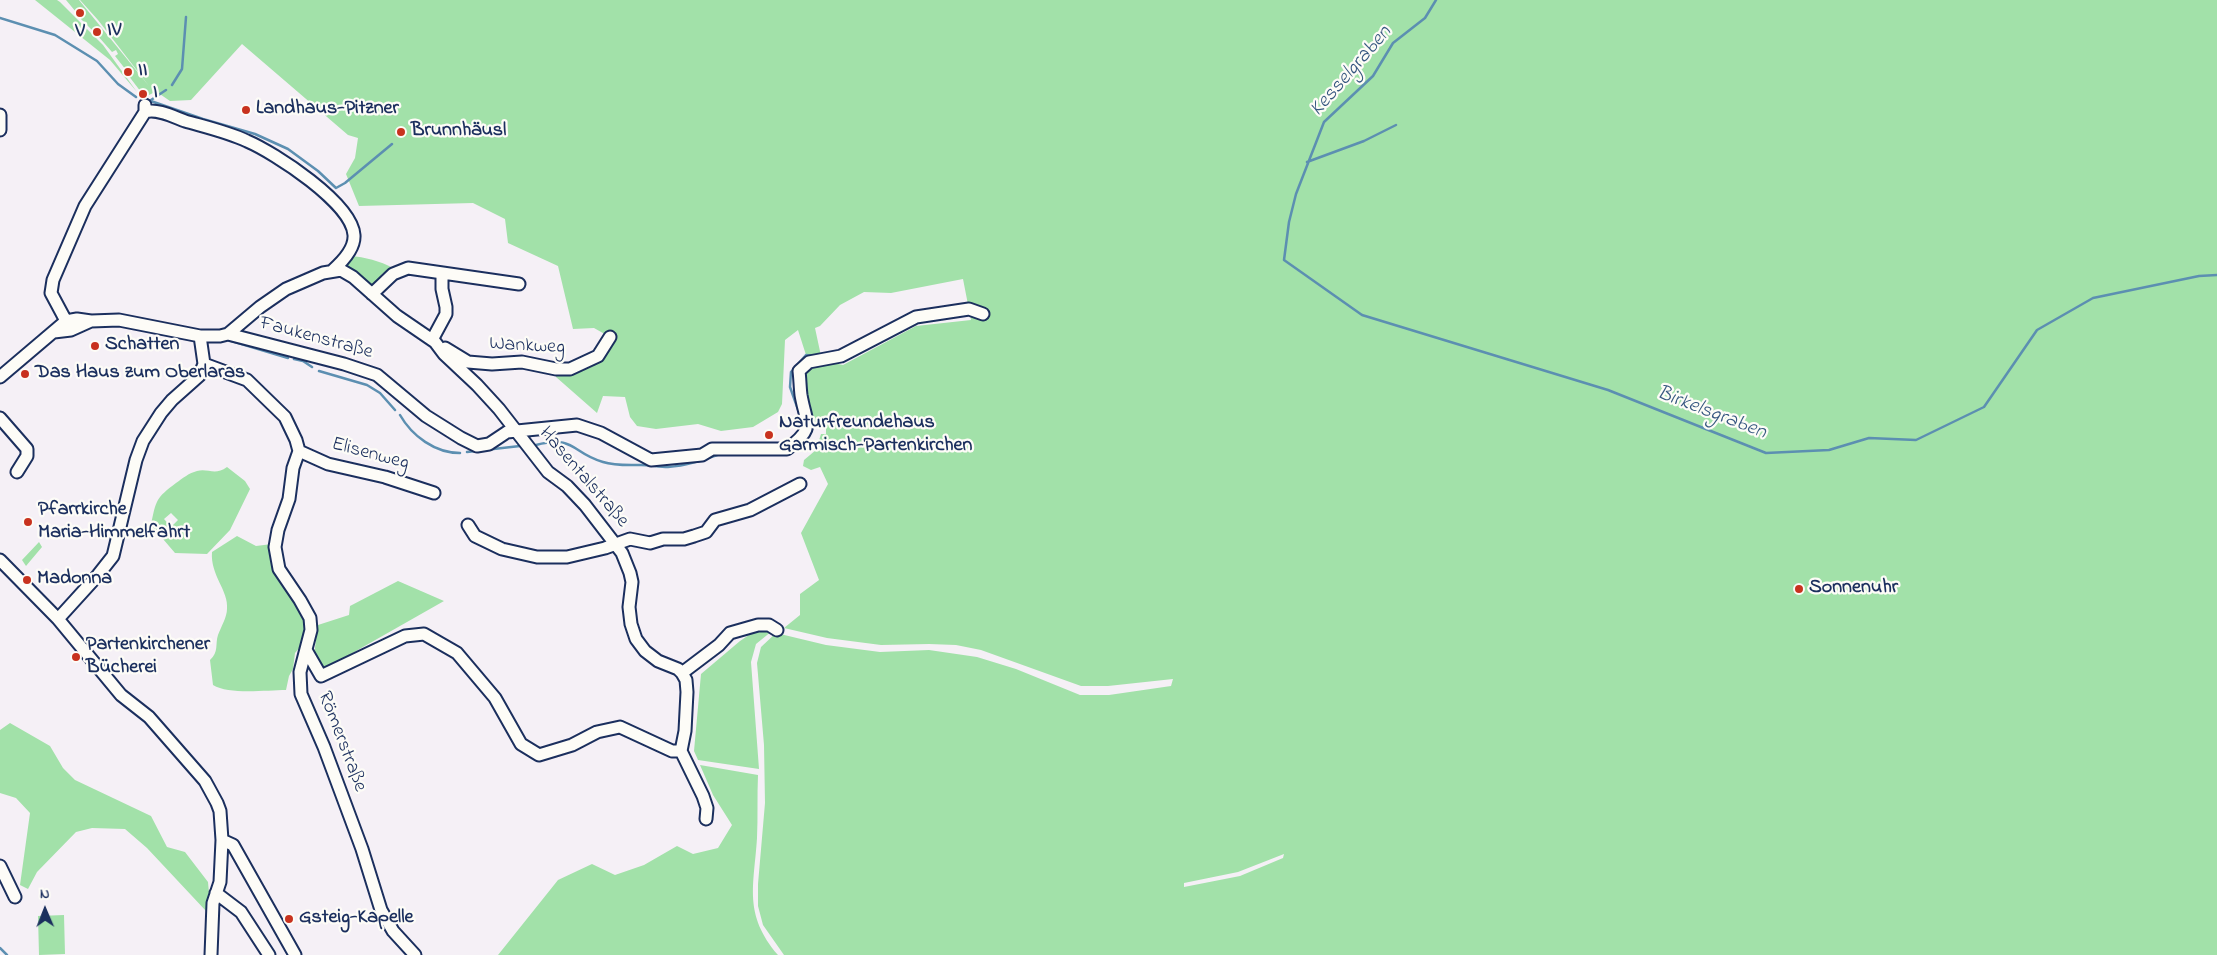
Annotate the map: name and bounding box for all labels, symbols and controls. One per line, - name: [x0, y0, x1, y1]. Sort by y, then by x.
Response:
- marker: V: [74, 7, 86, 19]
- place label: IV: [107, 20, 121, 44]
- place label: V: [75, 21, 85, 45]
- water label: Kesselgraben: [1306, 21, 1398, 123]
- marker: IV: [91, 26, 103, 38]
- place label: II: [138, 60, 147, 84]
- marker: II: [122, 66, 134, 78]
- place label: I: [153, 82, 158, 106]
- marker: I: [137, 88, 149, 100]
- place label: Landhaus-Pitzner: [256, 98, 399, 122]
- marker: Landhaus-Pitzner: [240, 104, 252, 116]
- place label: Brunnhäusl: [411, 120, 506, 144]
- marker: Brunnhäusl: [395, 126, 407, 138]
- street label: Faukenstraße: [257, 312, 375, 366]
- street label: Wankweg: [488, 333, 566, 361]
- place label: Schatten: [105, 334, 179, 358]
- marker: Schatten: [89, 340, 101, 352]
- place label: Das Haus zum Oberlaras: [35, 362, 245, 386]
- marker: Das Haus zum Oberlaras: [19, 368, 31, 380]
- water label: Birkelsgraben: [1653, 382, 1769, 446]
- place label: Naturfreundehaus Garmisch-Partenkirchen: [779, 412, 972, 459]
- street label: Hasentalstraße: [533, 423, 633, 533]
- marker: Naturfreundehaus Garmisch-Partenkirchen: [763, 429, 775, 441]
- street label: Elisenweg: [329, 433, 411, 477]
- place label: Pfarrkirche Maria-Himmelfahrt: [38, 499, 190, 546]
- marker: Pfarrkirche Maria-Himmelfahrt: [22, 516, 34, 528]
- place label: Madonna: [37, 568, 112, 592]
- marker: Madonna: [21, 574, 33, 586]
- place label: Sonnenuhr: [1809, 577, 1898, 601]
- marker: Sonnenuhr: [1793, 583, 1805, 595]
- place label: Partenkirchener Bücherei: [86, 634, 210, 681]
- marker: Partenkirchener Bücherei: [70, 651, 82, 663]
- street label: Römerstraße: [311, 688, 371, 796]
- text: N: [40, 884, 50, 905]
- north arrow: [20, 885, 70, 935]
- place label: Gsteig-Kapelle: [299, 907, 414, 931]
- marker: Gsteig-Kapelle: [283, 913, 295, 925]

